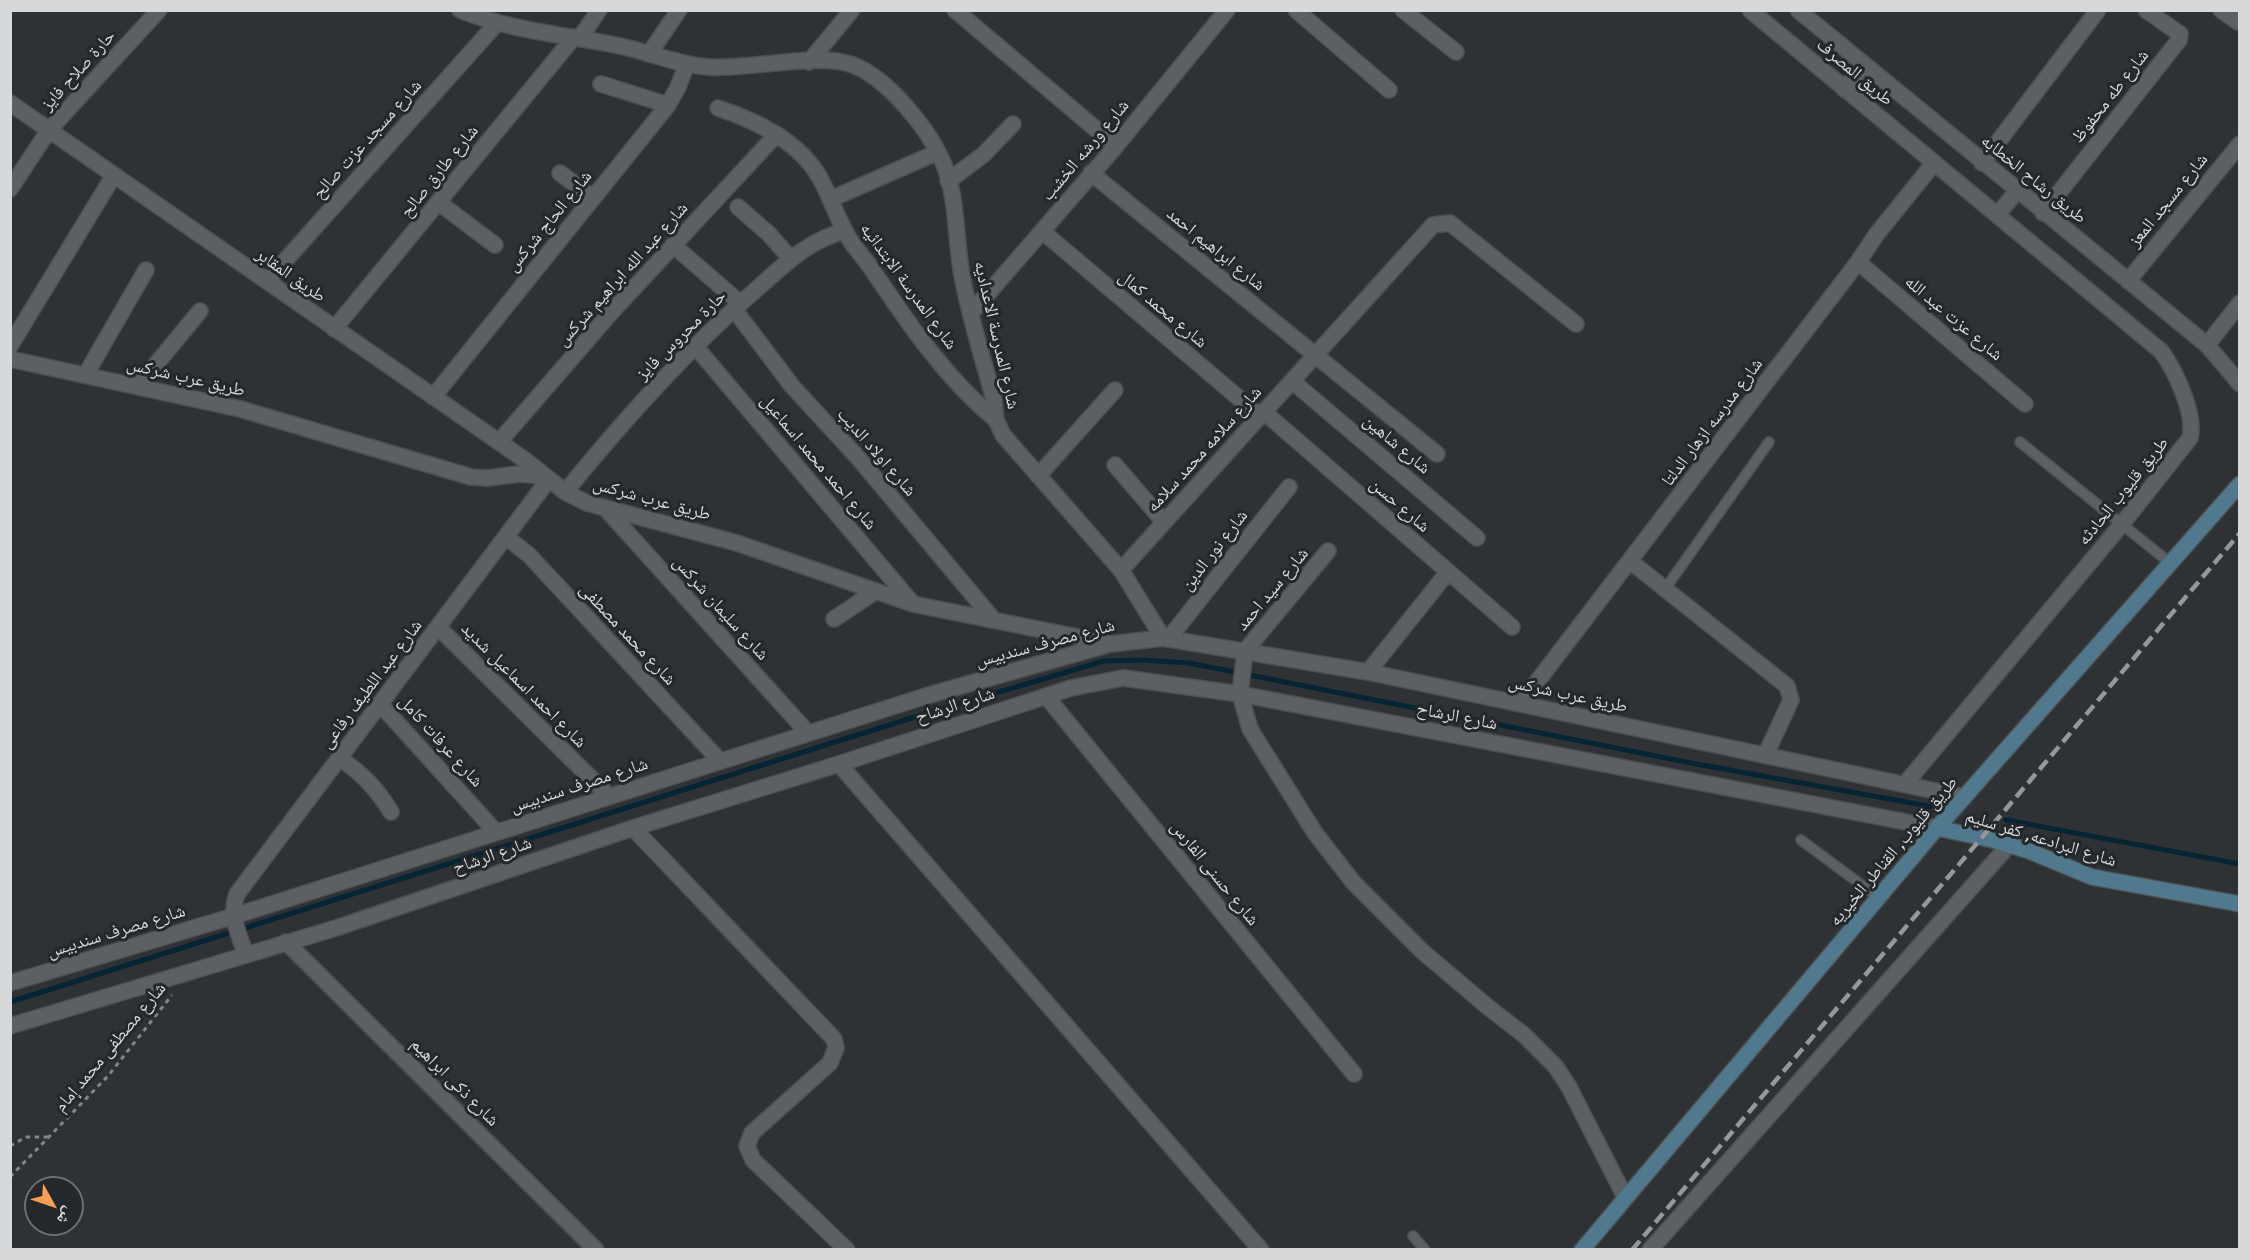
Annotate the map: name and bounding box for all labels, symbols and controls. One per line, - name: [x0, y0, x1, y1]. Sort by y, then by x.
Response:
- street label: حارة صلاح فايز: [36, 25, 120, 115]
- street label: طريق المصرف: [1812, 34, 1898, 110]
- street label: شارع طه محفوظ: [2067, 45, 2153, 147]
- street label: شارع مسجد عزت صالح: [308, 75, 426, 203]
- street label: شارع ورشه الخشب: [1036, 95, 1134, 205]
- street label: شارع طارق صالح: [395, 120, 483, 222]
- street label: طريق رشاح الخطابه: [1977, 130, 2091, 228]
- street label: شارع مسجد المعز: [2124, 149, 2212, 251]
- street label: شارع الحاج شركس: [502, 166, 596, 276]
- street label: شارع عبد الله ابراهيم شركس: [552, 197, 692, 351]
- street label: شارع ابراهيم احمد: [1162, 203, 1270, 295]
- street label: شارع المدرسة الابتدائيه: [856, 218, 962, 354]
- street label: طريق المقابر: [252, 243, 330, 307]
- street label: شارع المدرسة الاعداديه: [969, 259, 1025, 411]
- street label: شارع محمد كمال: [1114, 266, 1212, 352]
- street label: شارع عزت عبد الله: [1901, 271, 2007, 365]
- street label: حارة محروس فايز: [631, 285, 731, 385]
- street label: طريق عرب شركس: [125, 353, 247, 401]
- street label: شارع مدرسه ازهار الدلتا: [1657, 354, 1767, 490]
- street label: شارع سلامه محمد سلامه: [1142, 381, 1266, 517]
- street label: شارع احمد محمد اسماعيل: [756, 390, 882, 534]
- street label: شارع اولاد الديب: [833, 403, 921, 501]
- street label: شارع شاهين: [1359, 410, 1435, 478]
- street label: طريق قليوب الحادثه: [2073, 433, 2173, 549]
- street label: طريق عرب شركس: [591, 473, 713, 525]
- street label: شارع حسن: [1366, 473, 1434, 537]
- street label: شارع نور الدين: [1176, 505, 1252, 595]
- street label: شارع سيد احمد: [1231, 543, 1313, 635]
- street label: شارع سليمان شركس: [668, 551, 774, 665]
- street label: شارع محمد مصطفى: [575, 578, 681, 690]
- street label: شارع مصرف سندبيس: [973, 614, 1117, 672]
- street label: شارع عبد اللطيف رفاعى: [315, 615, 427, 753]
- street label: شارع احمد اسماعيل شديد: [457, 618, 591, 752]
- street label: طريق عرب شركس: [1507, 671, 1629, 717]
- street label: شارع الرشاح: [913, 682, 997, 728]
- street label: شارع عرفات كامل: [394, 691, 488, 791]
- street label: شارع الرشاح: [1415, 698, 1499, 734]
- street label: شارع مصرف سندبيس: [508, 753, 650, 817]
- street label: طريق قليوب, القناطر الخيريه: [1824, 772, 1962, 930]
- street label: شارع البرادعه, كفر سليم: [1963, 805, 2119, 871]
- street label: شارع حسنى الفارس: [1166, 816, 1264, 930]
- street label: شارع الرشاح: [450, 831, 534, 879]
- street label: شارع مصرف سندبيس: [44, 900, 188, 962]
- street label: شارع مصطفى محمد إمام: [49, 978, 171, 1116]
- street label: شارع ذكى ابراهيم: [406, 1033, 504, 1131]
- north arrow: [24, 1176, 84, 1236]
- text: ش: [53, 1203, 79, 1229]

